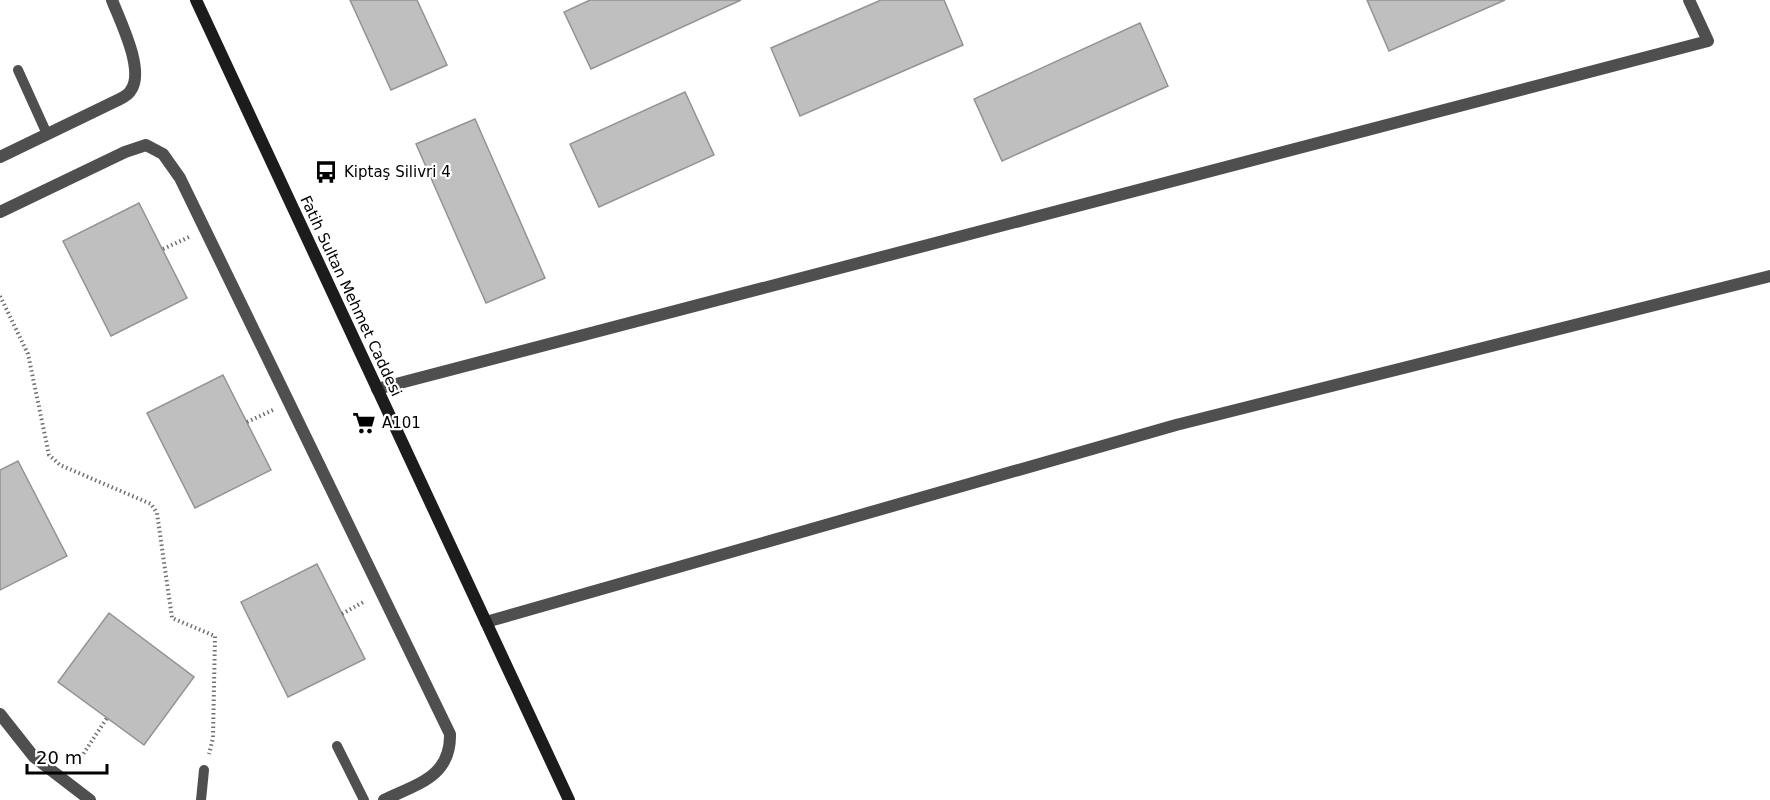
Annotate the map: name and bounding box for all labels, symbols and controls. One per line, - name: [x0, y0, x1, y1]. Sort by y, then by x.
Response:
- bus stop icon: Kiptaş Silivri 4: [313, 159, 339, 185]
- place label: Kiptaş Silivri 4: [344, 163, 451, 181]
- street label: Fatih Sultan Mehmet Caddesi: [296, 193, 406, 399]
- supermarket icon: A101: [351, 410, 377, 436]
- place label: A101: [382, 414, 421, 432]
- scale bar: [27, 737, 106, 775]
- text: 20 m: [36, 747, 82, 768]

